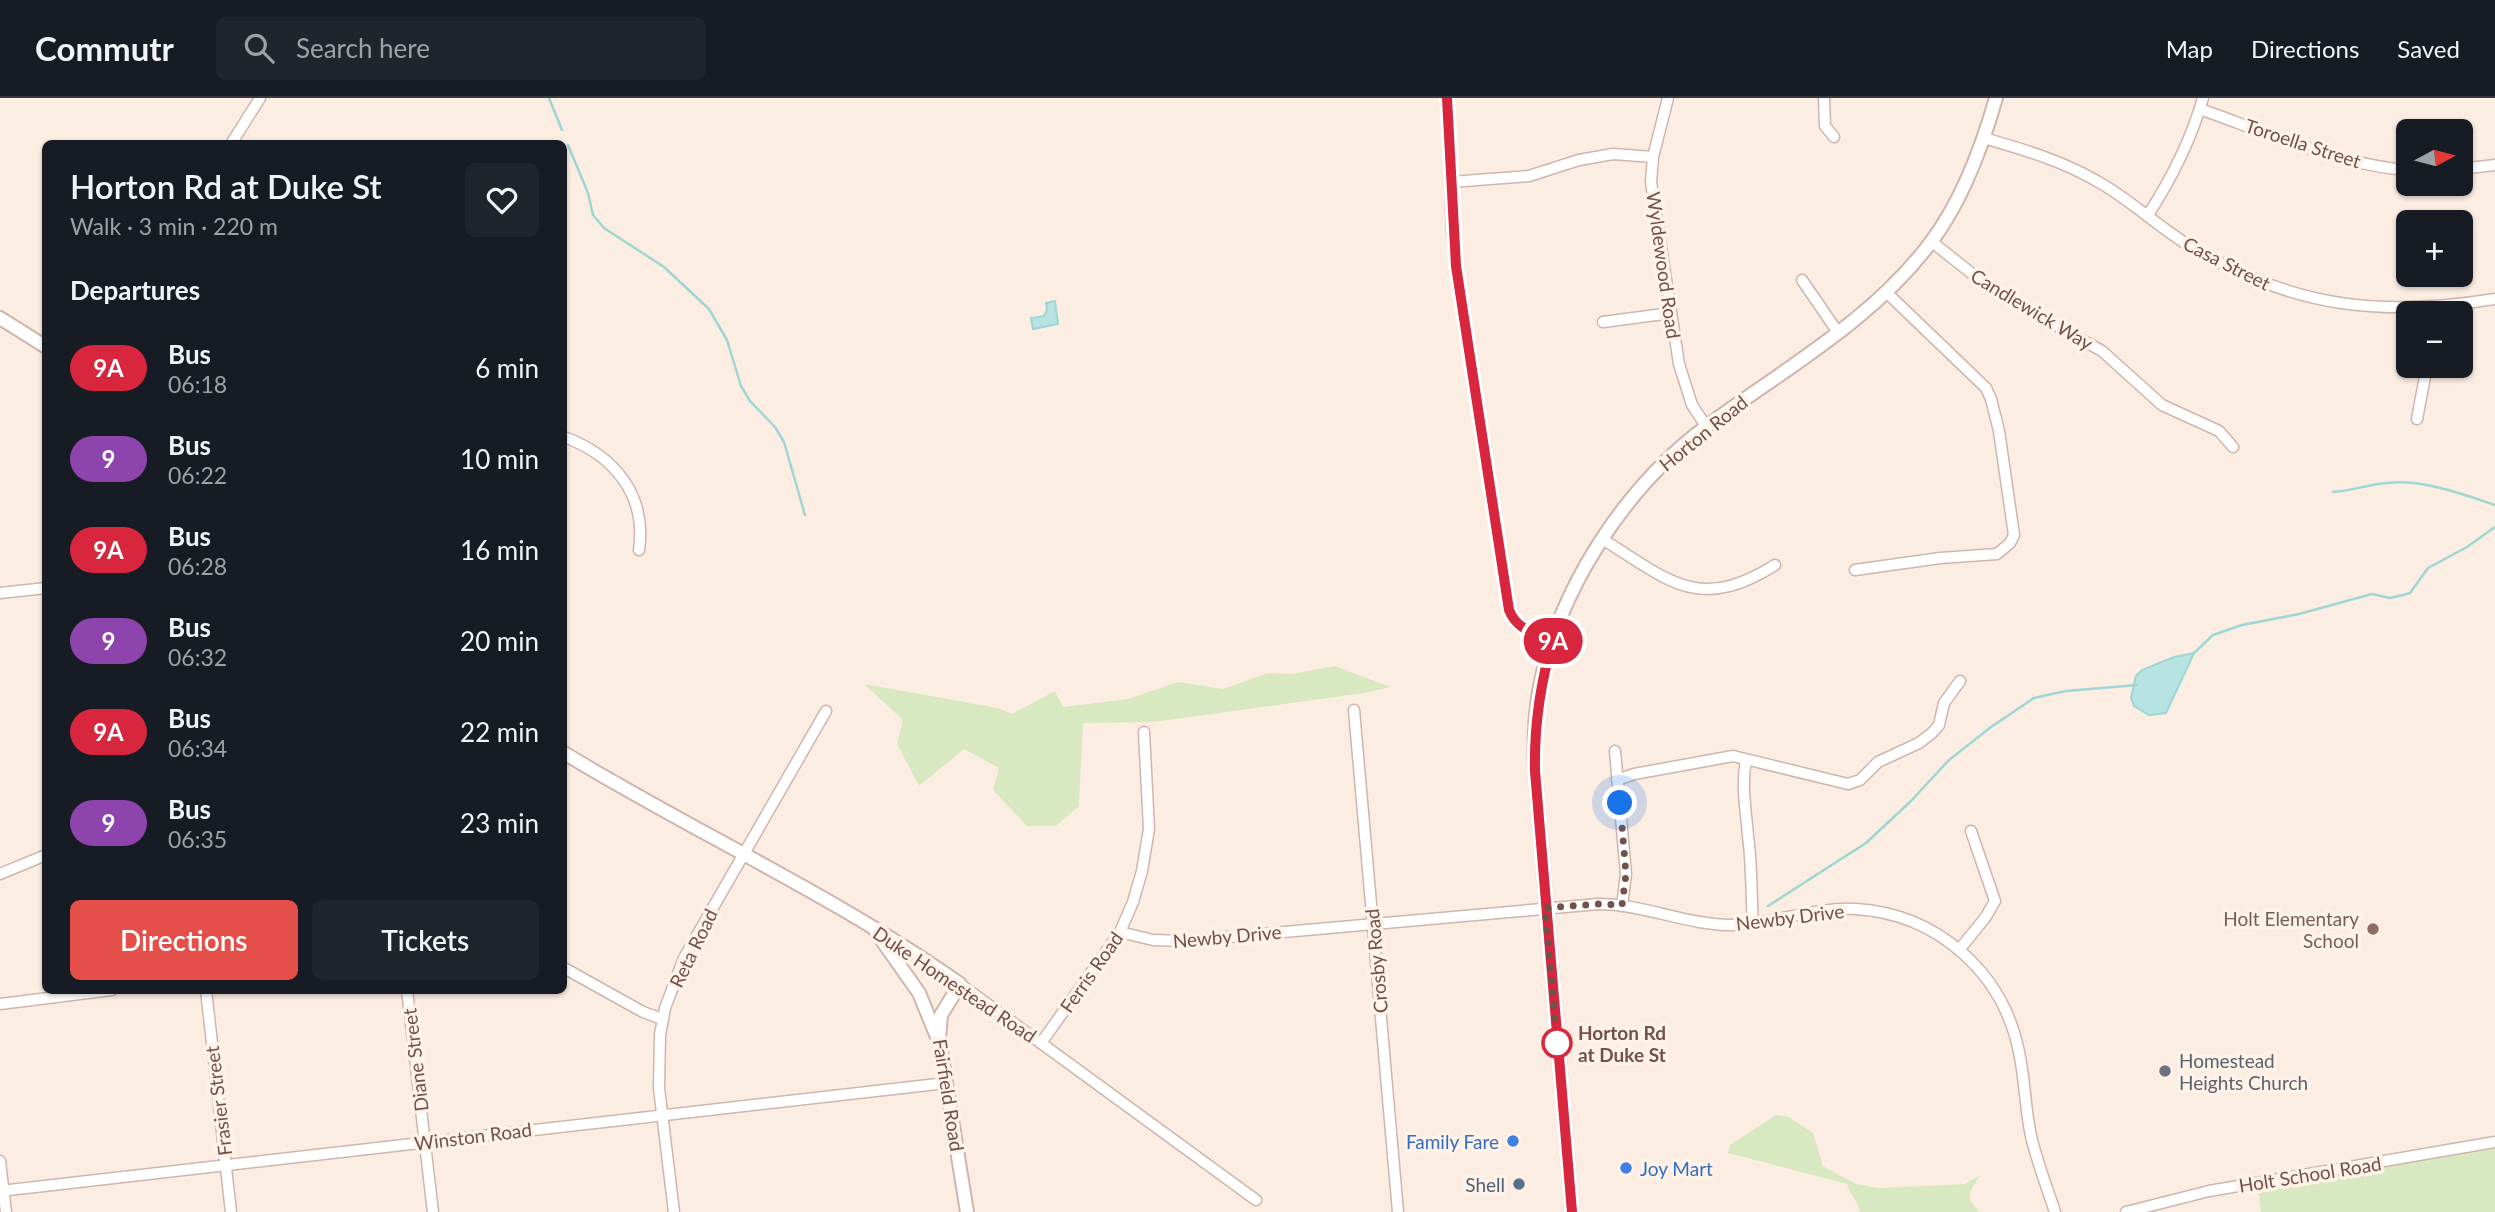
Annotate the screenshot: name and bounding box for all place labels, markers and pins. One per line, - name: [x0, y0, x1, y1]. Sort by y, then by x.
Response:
- place label: Holt Elementary School: [2223, 907, 2359, 952]
- marker: Holt Elementary School: [2365, 921, 2381, 937]
- place label: Horton Rd at Duke St: [1578, 1021, 1666, 1066]
- marker: Horton Rd at Duke St: [1542, 1028, 1572, 1058]
- place label: Homestead Heights Church: [2179, 1049, 2308, 1094]
- marker: Homestead Heights Church: [2157, 1063, 2173, 1079]
- place label: Family Fare: [1406, 1130, 1499, 1153]
- marker: Family Fare: [1505, 1133, 1521, 1149]
- place label: Joy Mart: [1640, 1157, 1713, 1180]
- marker: Joy Mart: [1618, 1160, 1634, 1176]
- place label: Shell: [1465, 1173, 1505, 1196]
- marker: Shell: [1511, 1176, 1527, 1192]

